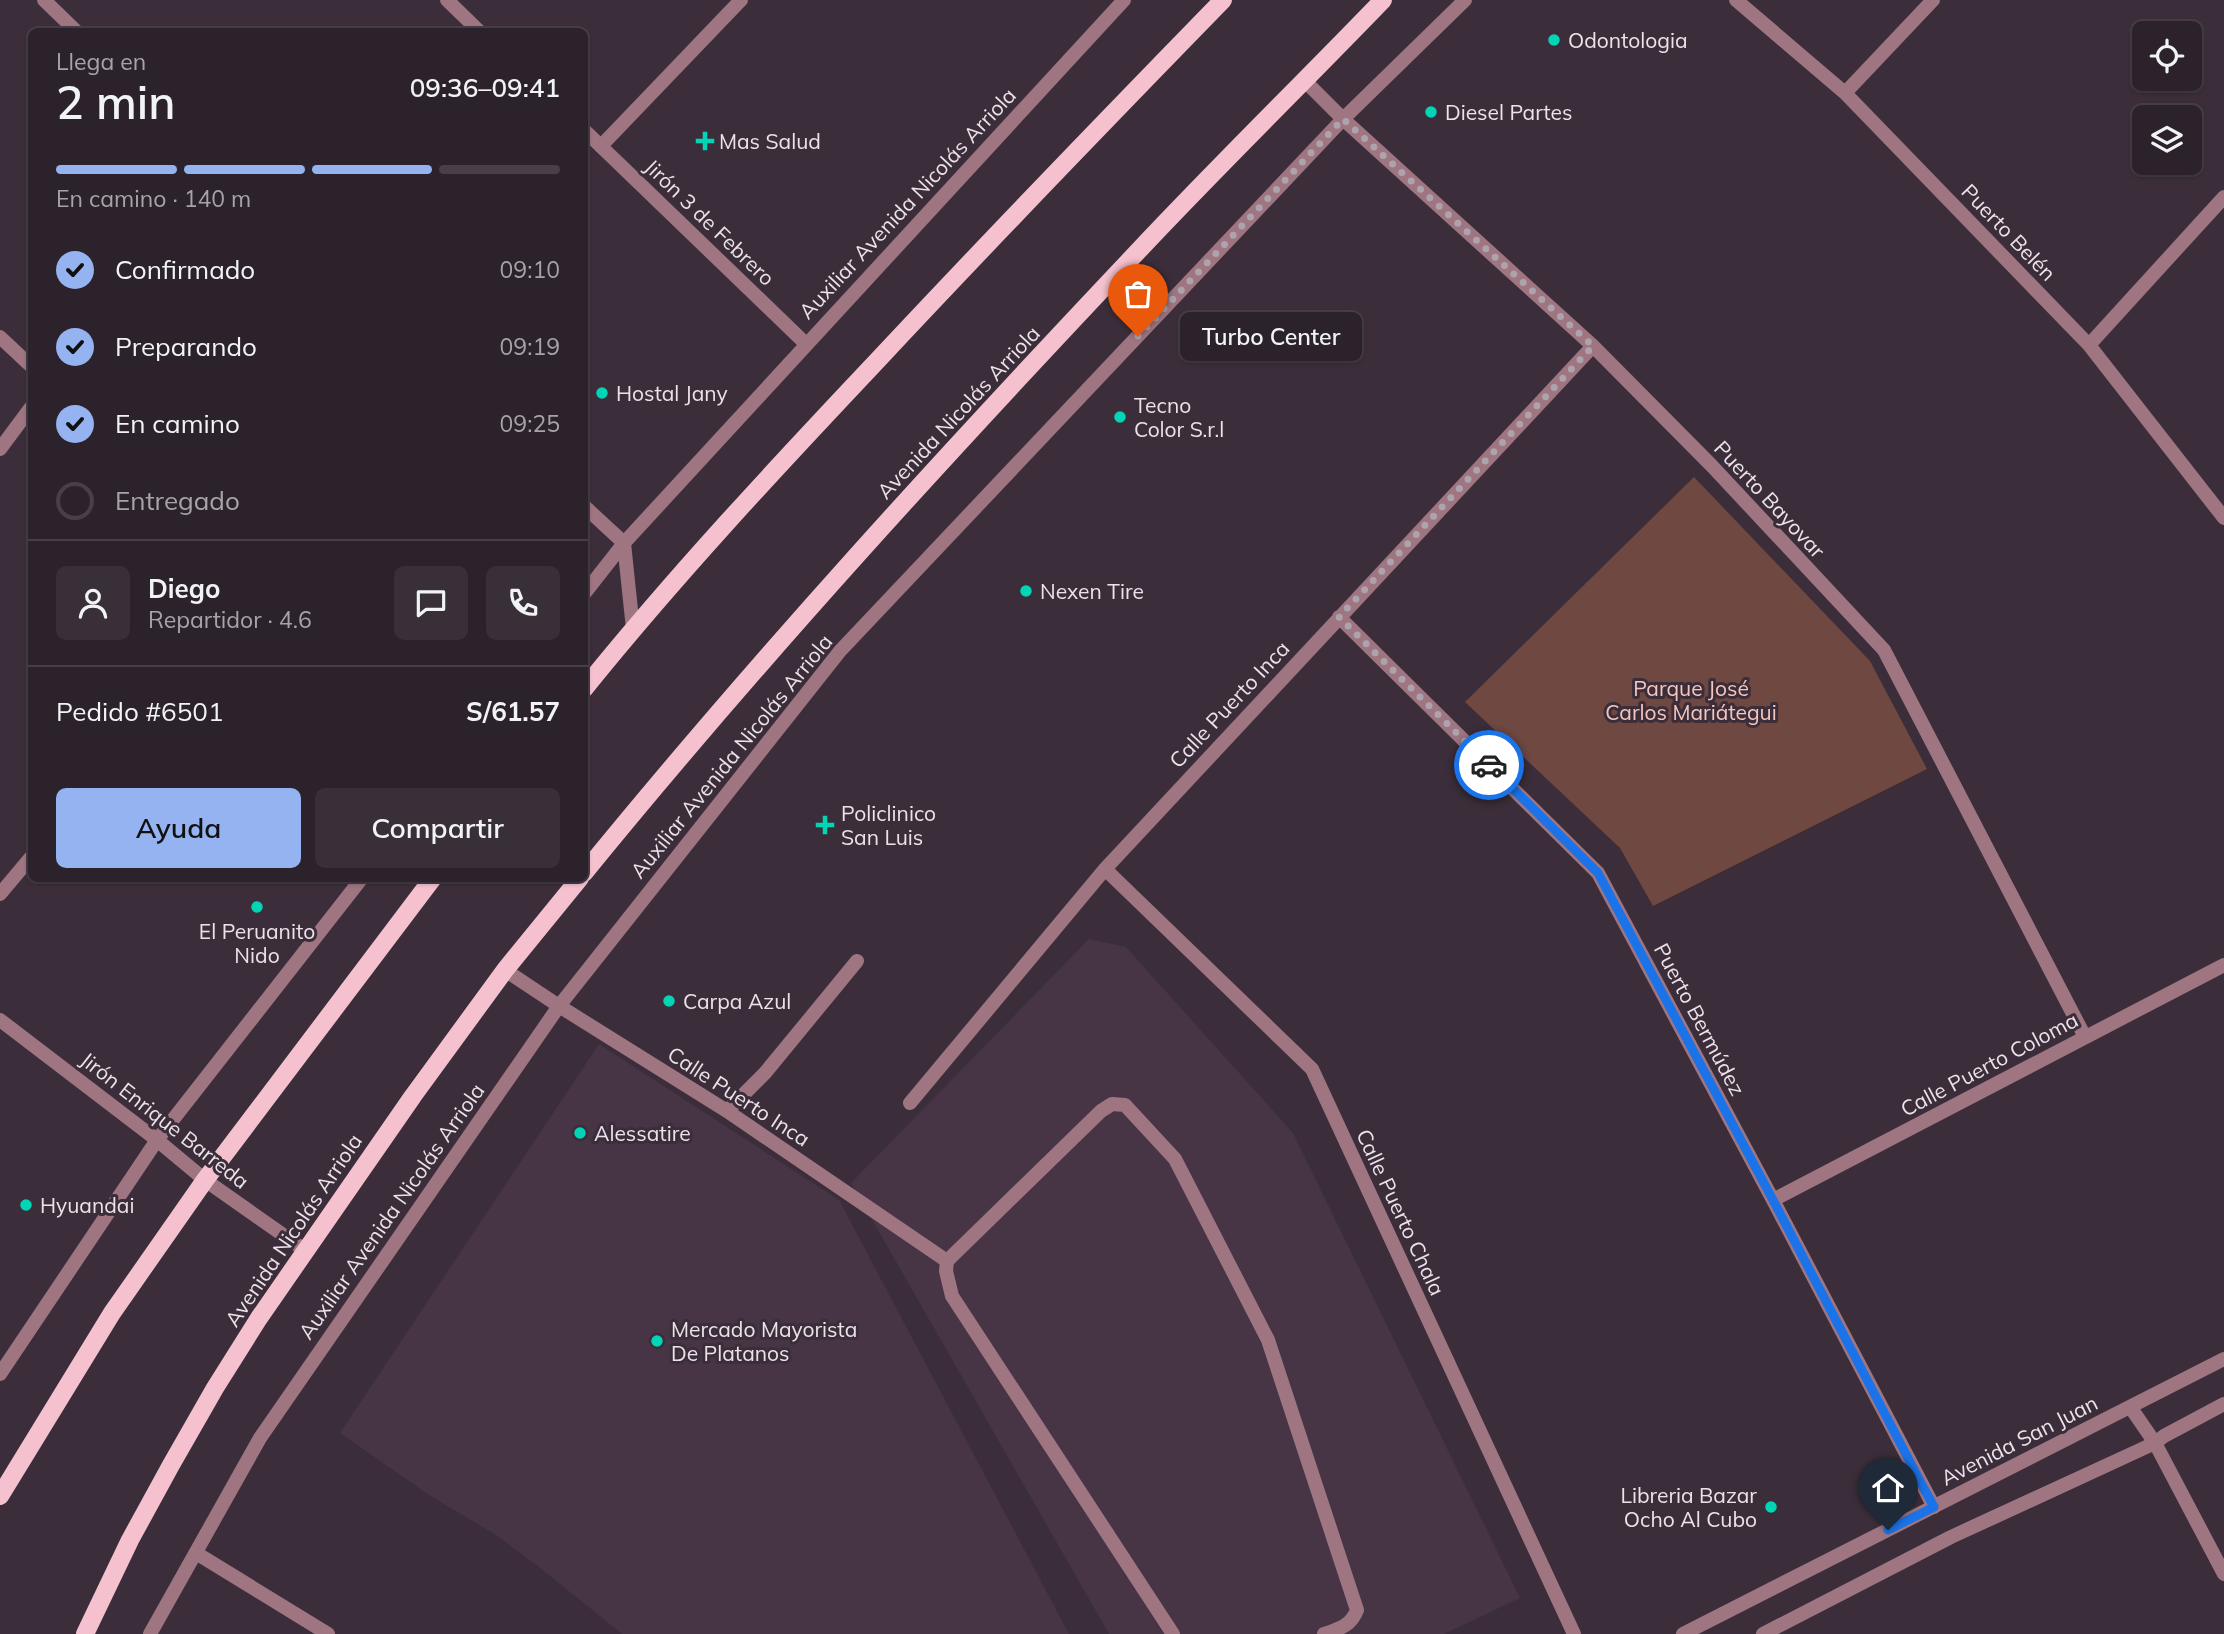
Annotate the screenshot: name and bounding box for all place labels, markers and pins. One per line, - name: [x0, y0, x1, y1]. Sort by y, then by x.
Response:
- place label: Odontologia: [1568, 27, 1688, 53]
- marker: Odontologia: [1546, 32, 1562, 48]
- place label: Diesel Partes: [1445, 99, 1572, 125]
- marker: Diesel Partes: [1423, 104, 1439, 120]
- place label: Mas Salud: [719, 128, 821, 154]
- marker: Mas Salud: [697, 133, 713, 149]
- pin: [1108, 264, 1168, 336]
- callout: Turbo Center: [1180, 312, 1362, 360]
- place label: Hostal Jany: [616, 380, 728, 406]
- marker: Hostal Jany: [594, 385, 610, 401]
- place label: Tecno Color S.r.l: [1134, 392, 1224, 442]
- marker: Tecno Color S.r.l: [1112, 409, 1128, 425]
- place label: Nexen Tire: [1040, 578, 1144, 604]
- marker: Nexen Tire: [1018, 583, 1034, 599]
- place label: Policlinico San Luis: [841, 800, 936, 850]
- marker: Policlinico San Luis: [815, 815, 835, 835]
- marker: El Peruanito Nido: [249, 899, 265, 915]
- place label: El Peruanito Nido: [199, 918, 315, 968]
- place label: Carpa Azul: [683, 988, 791, 1014]
- marker: Carpa Azul: [661, 993, 677, 1009]
- place label: Alessatire: [594, 1120, 691, 1146]
- marker: Alessatire: [572, 1125, 588, 1141]
- place label: Hyuandai: [40, 1192, 134, 1218]
- marker: Hyuandai: [18, 1197, 34, 1213]
- place label: Mercado Mayorista De Platanos: [671, 1316, 857, 1366]
- marker: Mercado Mayorista De Platanos: [649, 1333, 665, 1349]
- pin: [1858, 1458, 1918, 1530]
- place label: Libreria Bazar Ocho Al Cubo: [1620, 1482, 1757, 1532]
- marker: Libreria Bazar Ocho Al Cubo: [1763, 1499, 1779, 1515]

